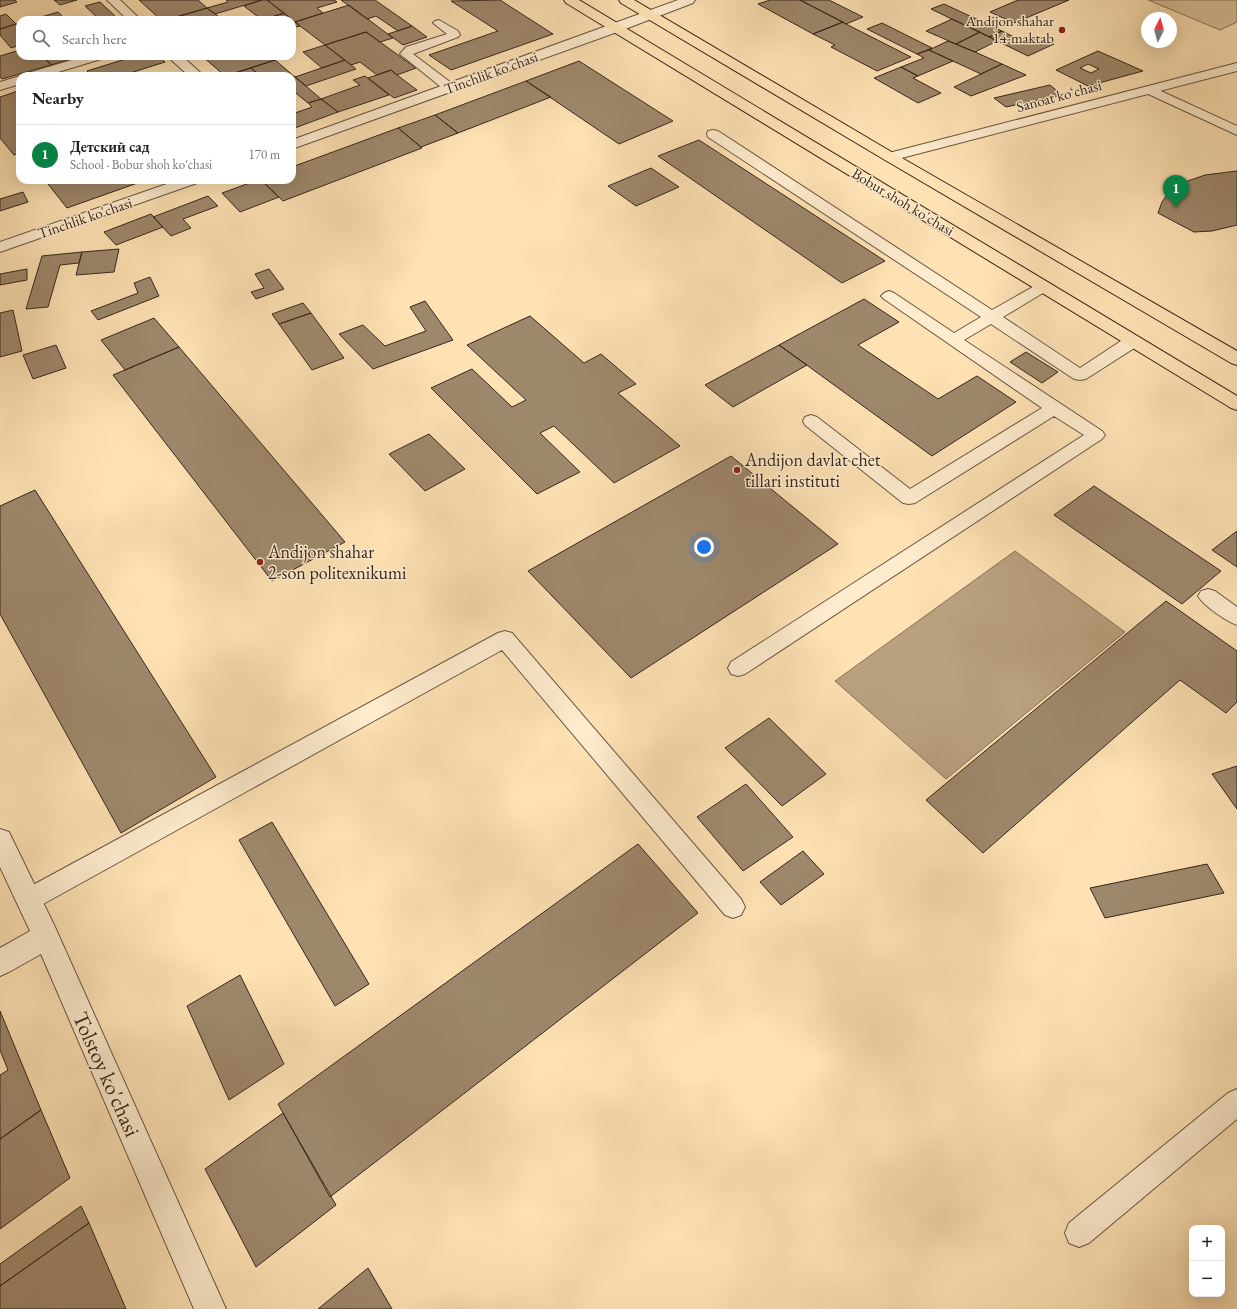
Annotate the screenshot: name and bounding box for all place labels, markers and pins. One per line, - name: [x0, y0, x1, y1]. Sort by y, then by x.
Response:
- place label: Andijon shahar 14-maktab: [964, 11, 1054, 47]
- marker: Andijon shahar 14-maktab: [1057, 25, 1067, 35]
- pin: 1: [1163, 175, 1189, 208]
- place label: Andijon davlat chet tillari instituti: [744, 448, 881, 492]
- marker: Andijon davlat chet tillari instituti: [732, 465, 742, 475]
- place label: Andijon shahar 2-son politexnikumi: [267, 540, 407, 584]
- marker: Andijon shahar 2-son politexnikumi: [255, 557, 265, 567]

